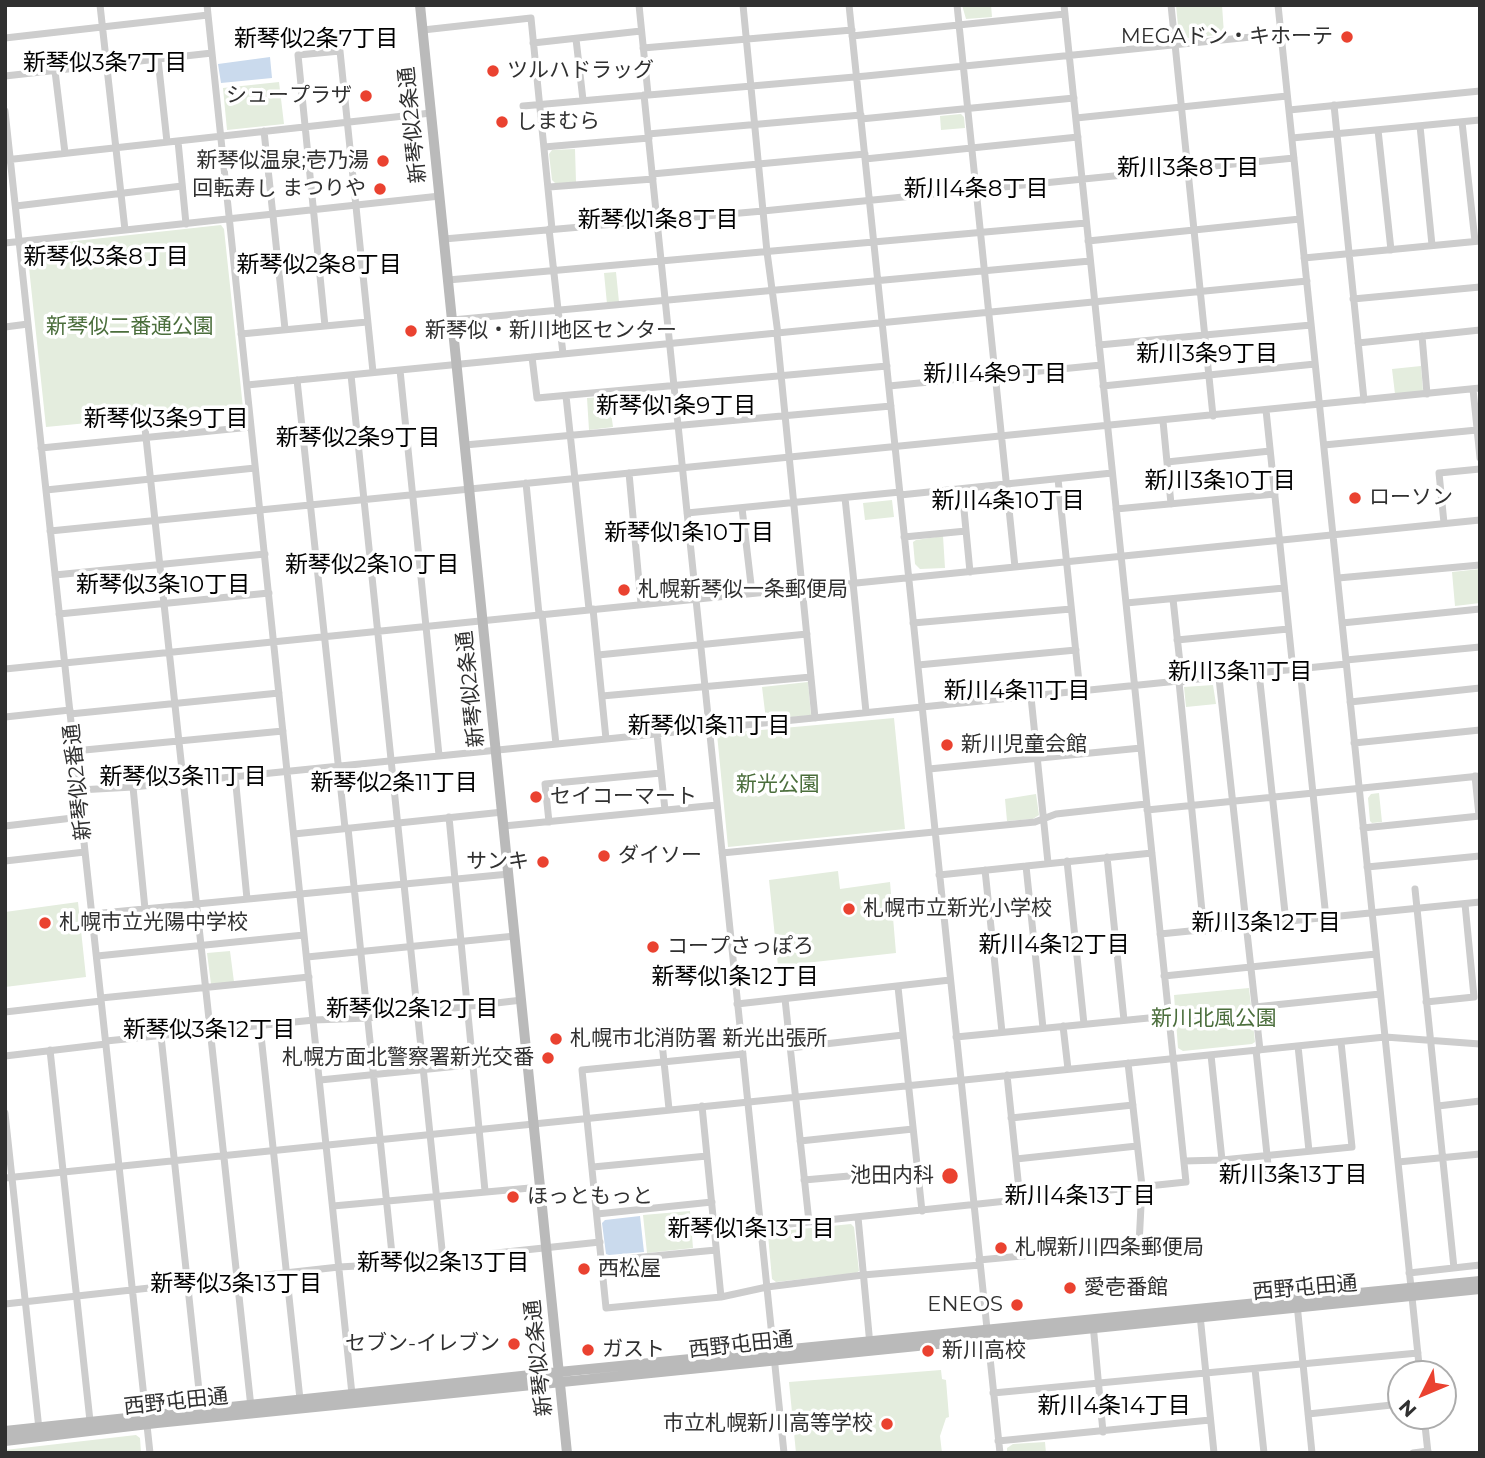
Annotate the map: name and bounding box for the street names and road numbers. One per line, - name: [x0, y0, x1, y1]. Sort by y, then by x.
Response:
- street label: 新琴似2条通: [394, 66, 432, 184]
- street label: 新琴似2条通: [452, 630, 490, 748]
- street label: 新琴似2番通: [59, 723, 97, 841]
- street label: 西野屯田通: [1252, 1271, 1358, 1305]
- street label: 新琴似2条通: [520, 1299, 558, 1417]
- street label: 西野屯田通: [687, 1327, 795, 1363]
- street label: 西野屯田通: [122, 1384, 230, 1420]

